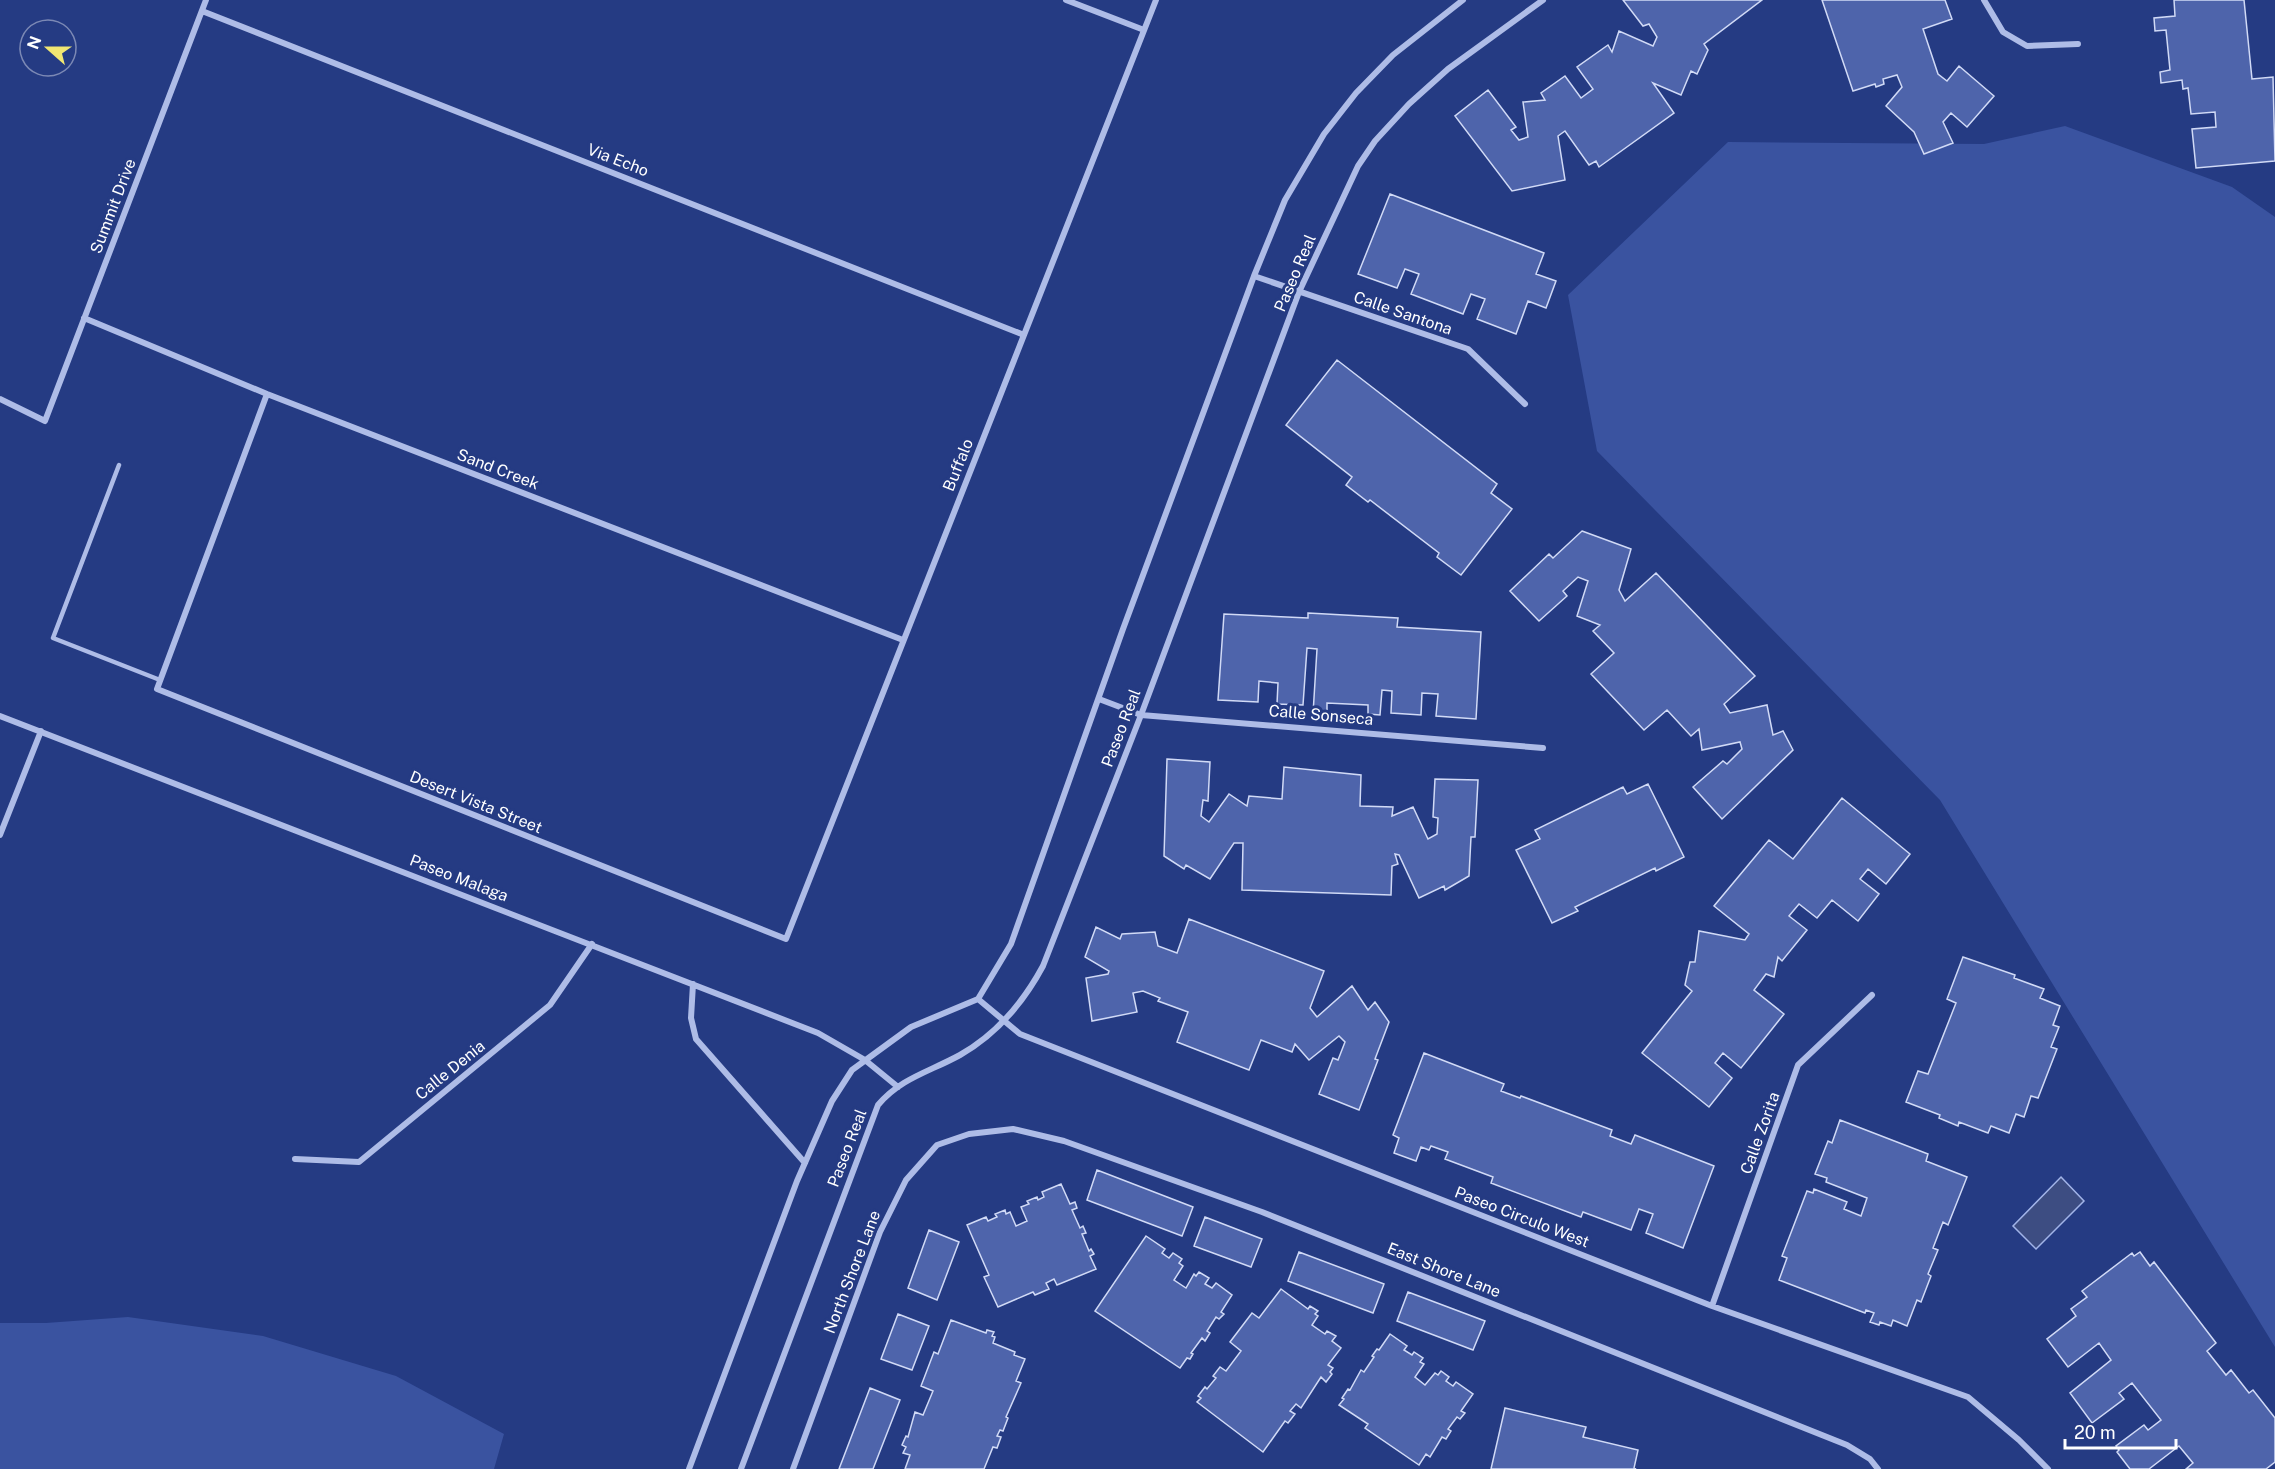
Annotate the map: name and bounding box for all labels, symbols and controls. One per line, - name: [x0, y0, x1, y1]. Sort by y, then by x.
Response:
- north arrow: [18, 18, 78, 78]
- text: N: [23, 34, 46, 52]
- street label: Via Echo: [585, 140, 651, 180]
- street label: Summit Drive: [86, 156, 140, 256]
- street label: Paseo Real: [1270, 231, 1320, 314]
- street label: Calle Santona: [1351, 287, 1455, 339]
- street label: Buffalo: [939, 436, 977, 494]
- street label: Sand Creek: [454, 445, 542, 493]
- street label: Paseo Real: [1097, 686, 1145, 770]
- street label: Calle Sonseca: [1268, 701, 1374, 729]
- street label: Desert Vista Street: [407, 767, 545, 837]
- street label: Paseo Malaga: [407, 851, 511, 905]
- street label: Calle Denia: [411, 1036, 489, 1104]
- street label: Calle Zorita: [1736, 1089, 1784, 1177]
- street label: Paseo Real: [823, 1106, 871, 1190]
- street label: Paseo Circulo West: [1452, 1183, 1592, 1251]
- street label: North Shore Lane: [820, 1208, 884, 1336]
- street label: East Shore Lane: [1384, 1239, 1504, 1301]
- scale bar: [2065, 1412, 2176, 1450]
- text: 20 m: [2074, 1422, 2116, 1443]

